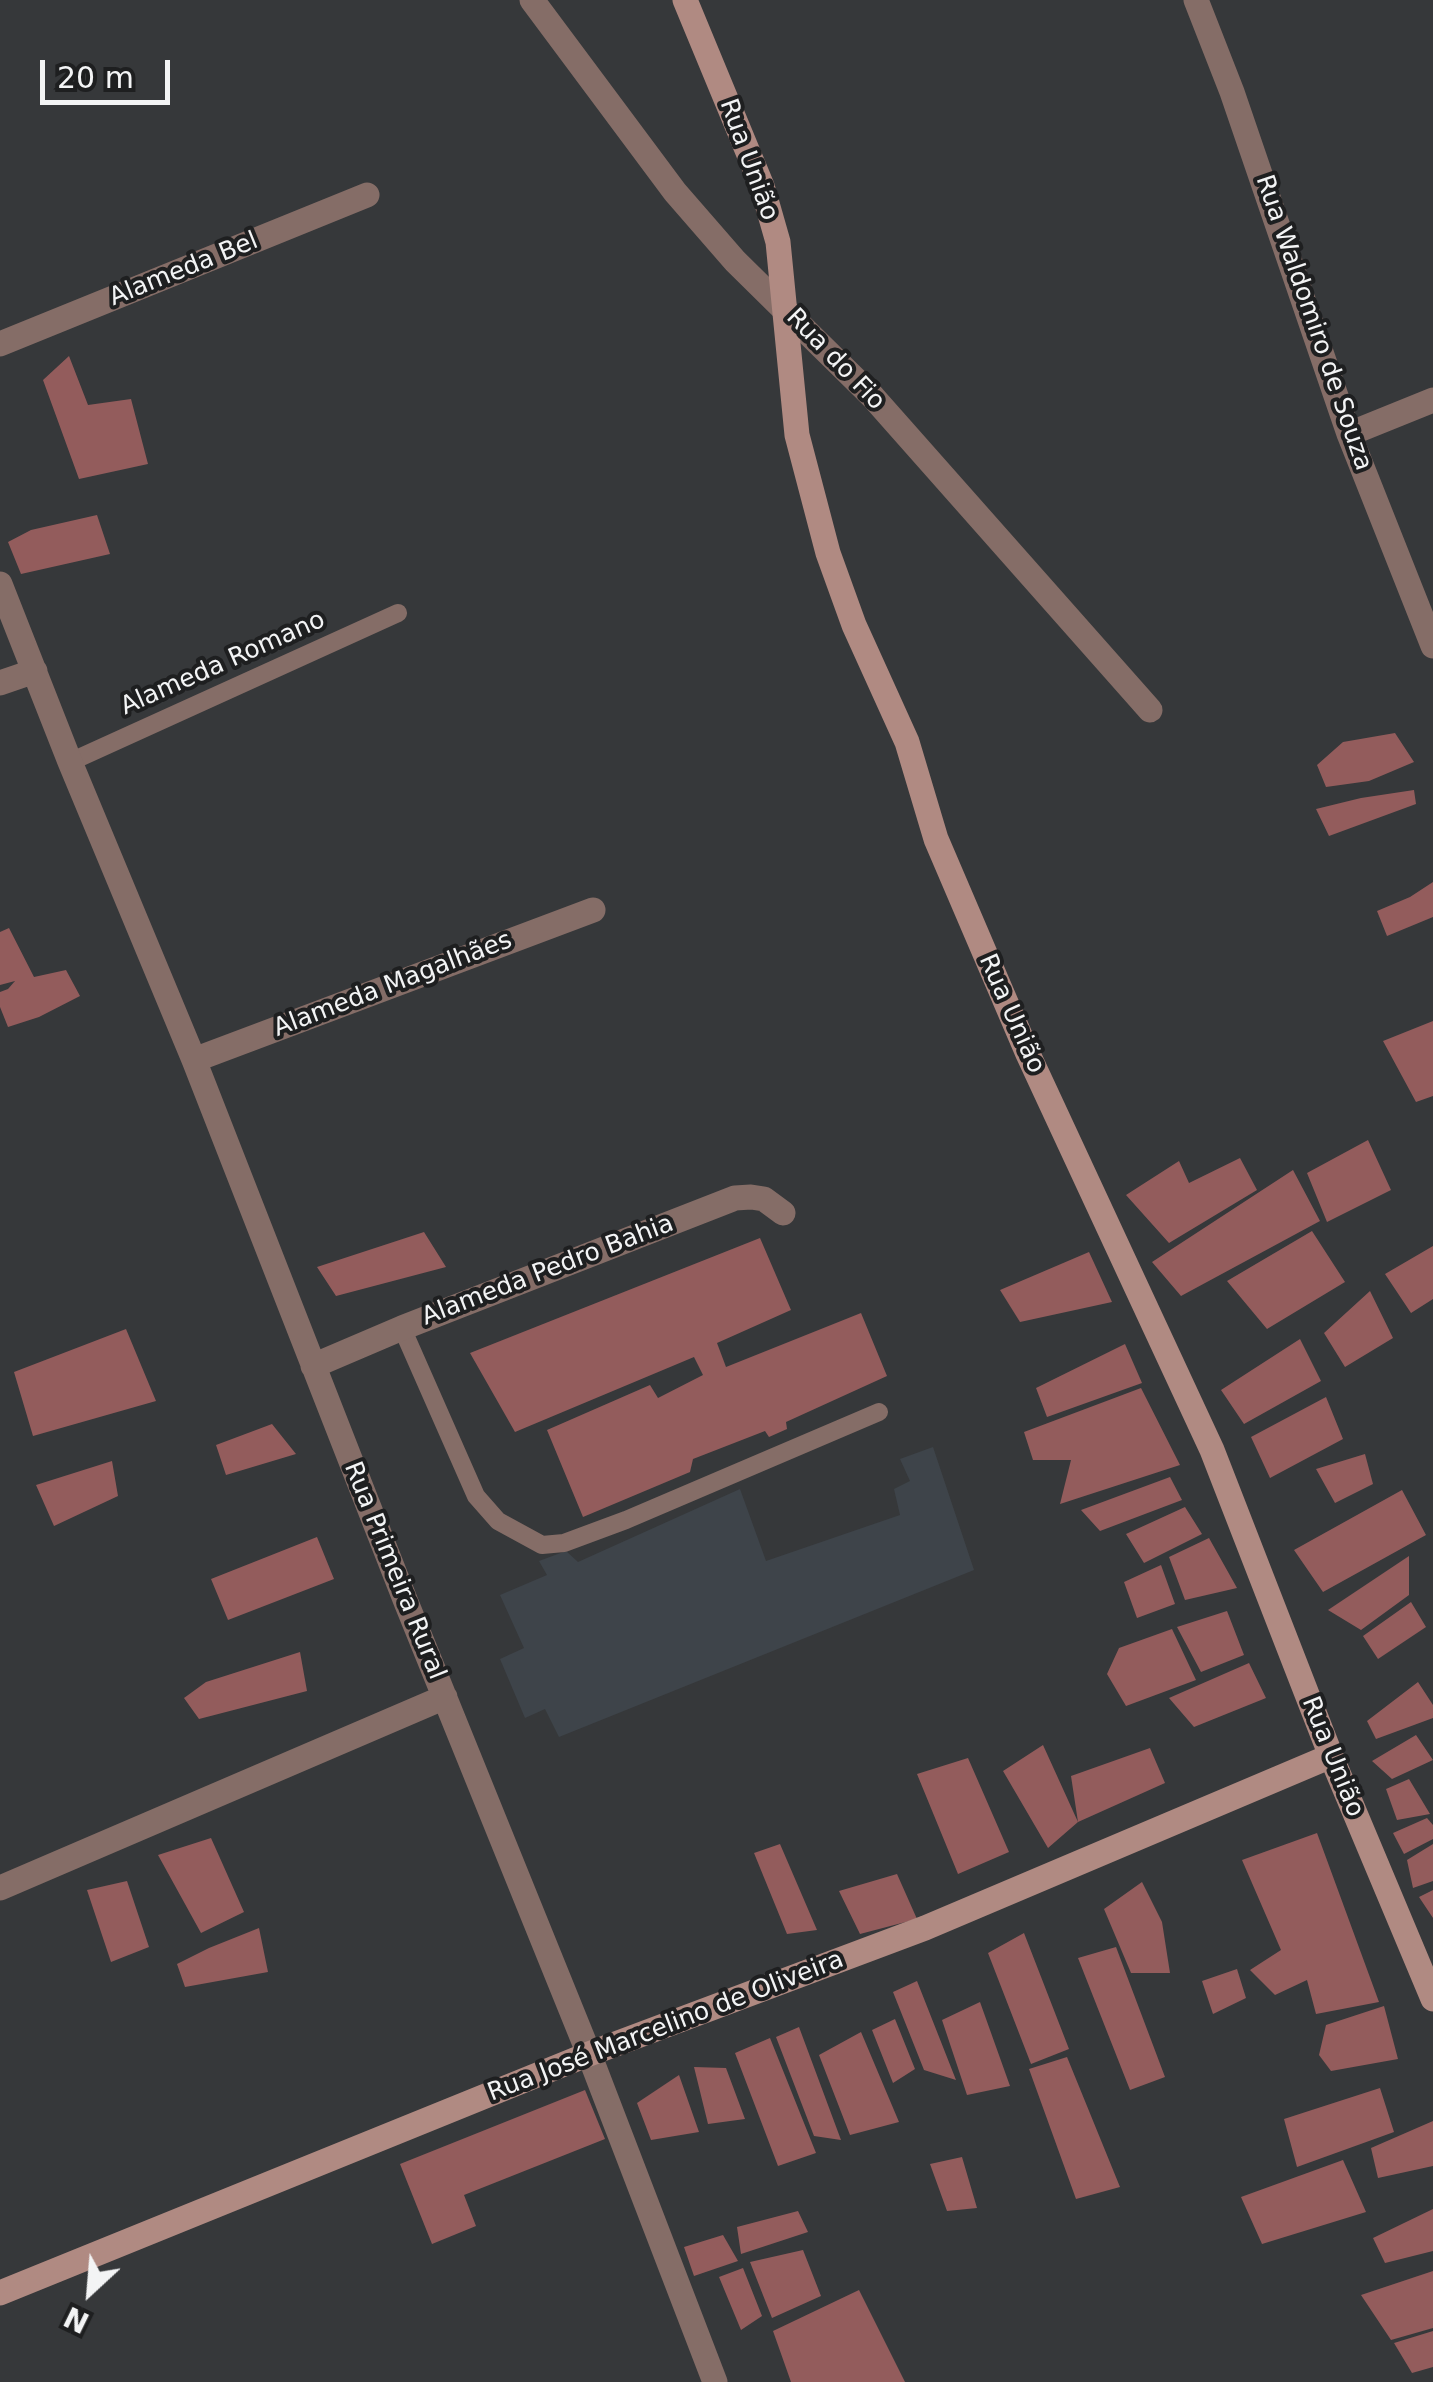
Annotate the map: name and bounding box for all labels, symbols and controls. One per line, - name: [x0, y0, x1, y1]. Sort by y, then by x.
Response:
- scale bar: [45, 40, 175, 102]
- text: 20 m: [57, 60, 134, 95]
- street label: Rua União: [712, 95, 784, 225]
- street label: Rua Waldomiro de Souza: [1248, 171, 1378, 475]
- street label: Alameda Bel: [105, 227, 263, 313]
- street label: Rua do Fio: [779, 303, 891, 417]
- street label: Alameda Romano: [116, 605, 330, 723]
- street label: Alameda Magalhães: [270, 926, 516, 1044]
- street label: Rua União: [971, 950, 1051, 1078]
- street label: Alameda Pedro Bahia: [418, 1209, 678, 1333]
- street label: Rua Primeira Rural: [337, 1458, 451, 1684]
- street label: Rua União: [1294, 1692, 1370, 1822]
- street label: Rua José Marcelino de Oliveira: [484, 1945, 848, 2109]
- north arrow: [40, 2242, 140, 2342]
- text: N: [59, 2299, 94, 2339]

